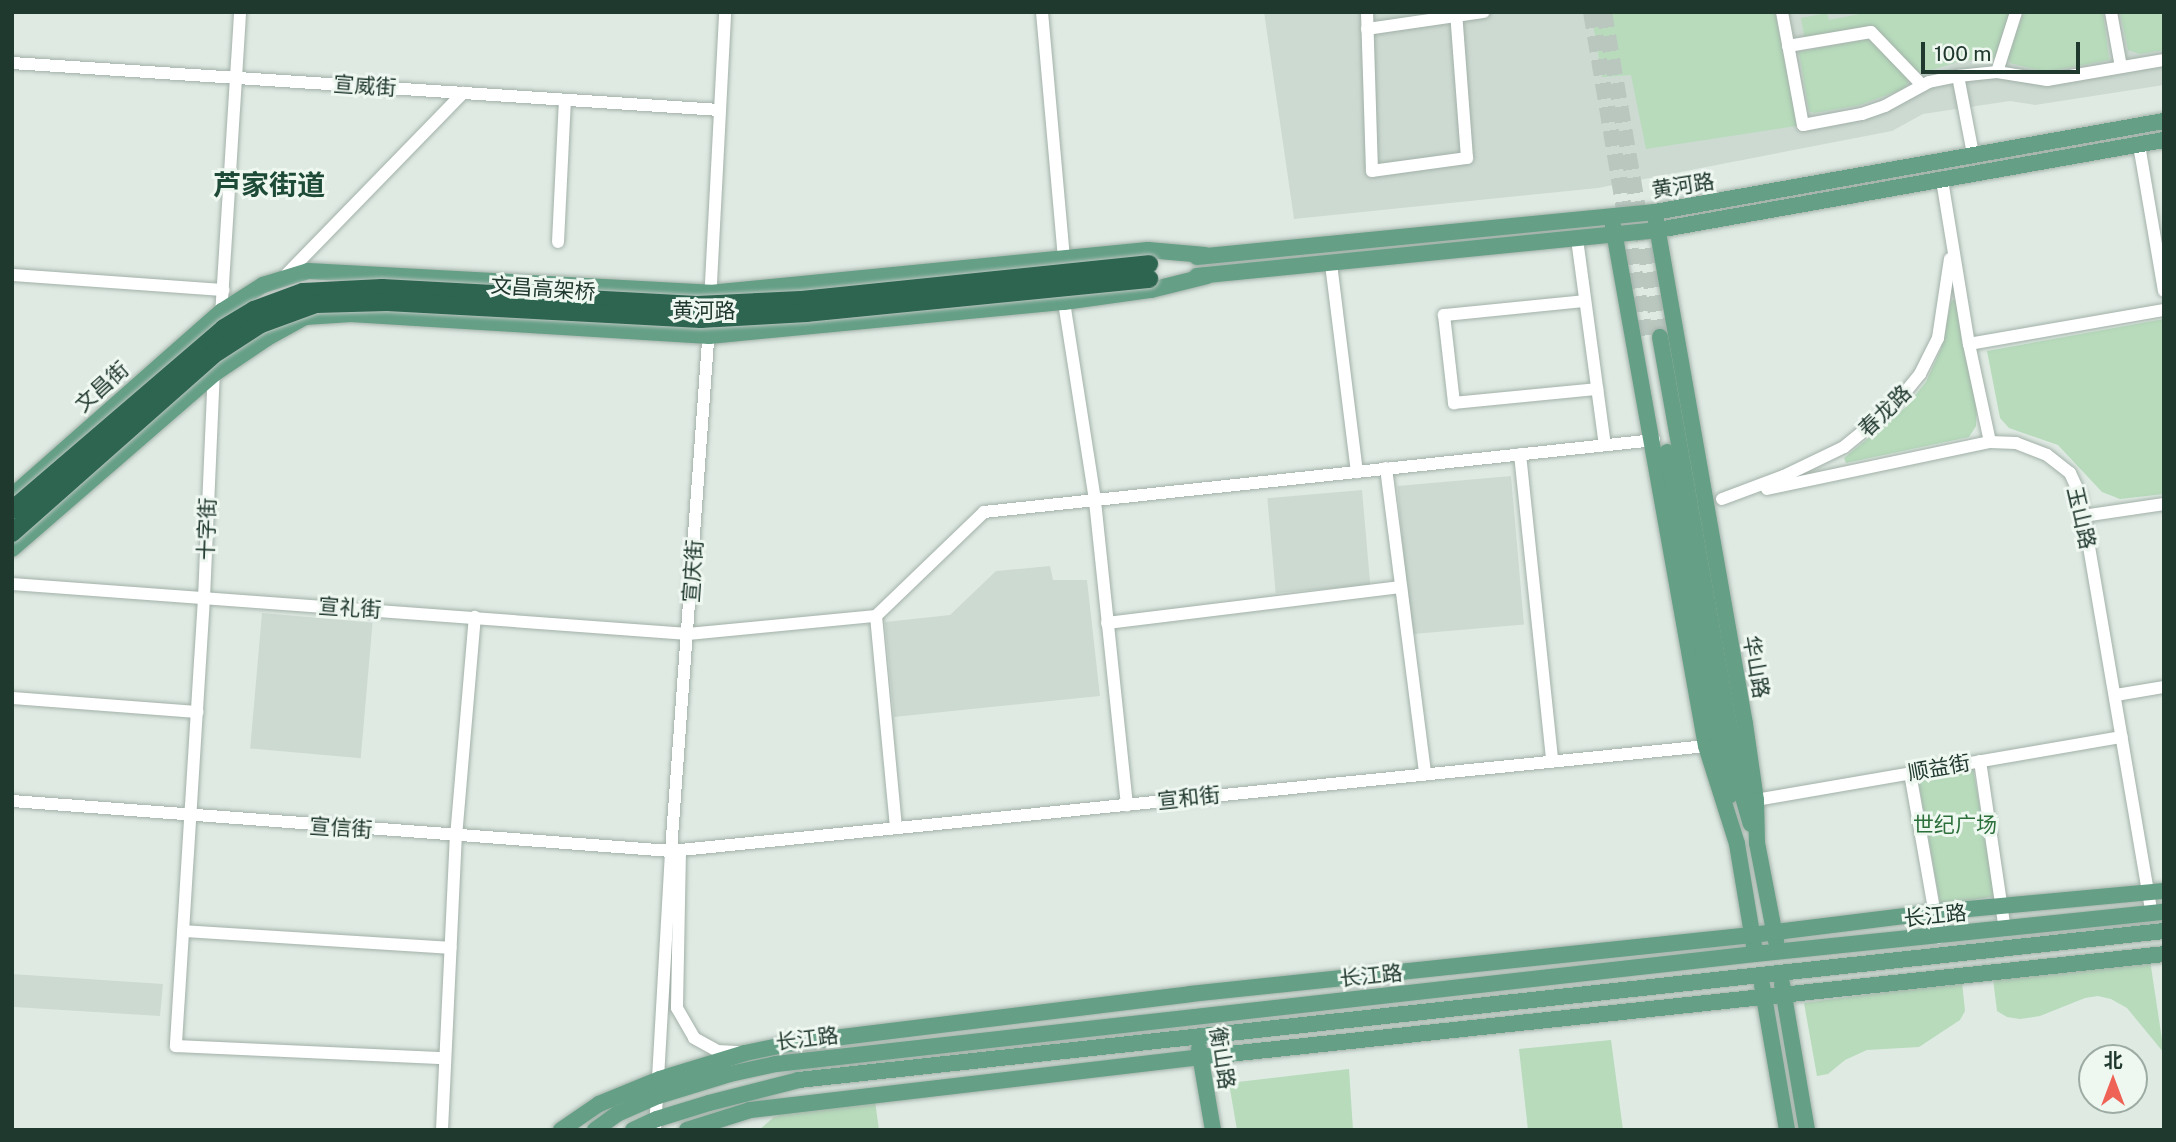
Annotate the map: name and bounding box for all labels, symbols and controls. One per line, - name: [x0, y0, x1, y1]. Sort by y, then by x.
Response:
- scale bar: [1924, 28, 2083, 72]
- text: 100 m: [1934, 41, 1991, 66]
- street label: 宣威街: [333, 71, 397, 101]
- district label: 芦家街道: [213, 168, 325, 202]
- street label: 黄河路: [1650, 169, 1716, 203]
- street label: 文昌高架桥: [490, 273, 596, 305]
- street label: 黄河路: [673, 298, 735, 324]
- street label: 文昌街: [70, 357, 134, 417]
- street label: 春龙路: [1854, 380, 1916, 442]
- street label: 玉山路: [2062, 484, 2100, 552]
- street label: 十字街: [193, 497, 221, 561]
- street label: 宣庆街: [678, 539, 708, 603]
- street label: 宣礼街: [318, 593, 382, 623]
- street label: 华山路: [1738, 634, 1774, 700]
- street label: 顺益街: [1906, 750, 1972, 786]
- street label: 宣和街: [1156, 782, 1222, 814]
- park label: 世纪广场: [1913, 812, 1997, 838]
- street label: 宣信街: [309, 813, 373, 843]
- street label: 长江路: [1902, 900, 1968, 932]
- street label: 长江路: [1338, 960, 1404, 992]
- street label: 长江路: [774, 1023, 840, 1055]
- street label: 衡山路: [1205, 1025, 1239, 1091]
- north arrow: [2078, 1044, 2148, 1114]
- text: 北: [2103, 1049, 2123, 1071]

